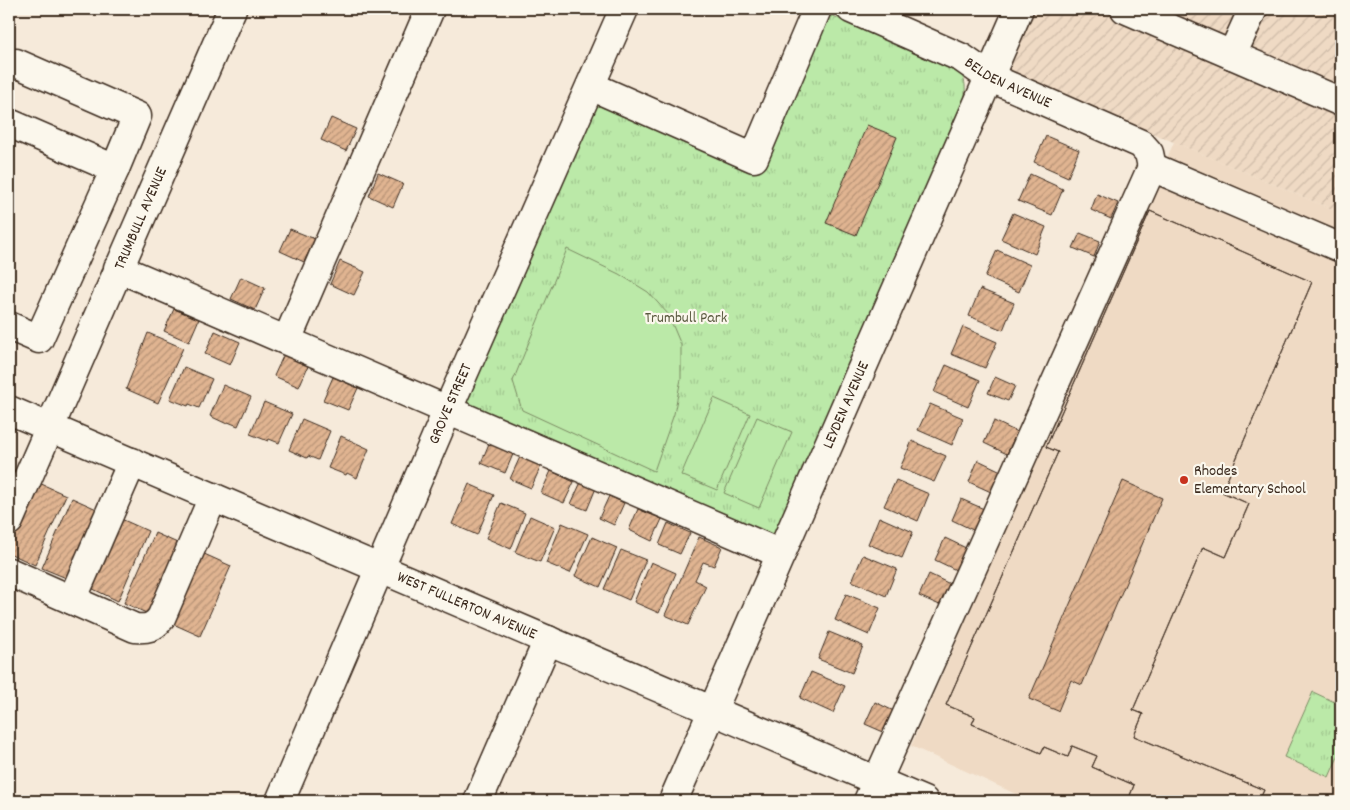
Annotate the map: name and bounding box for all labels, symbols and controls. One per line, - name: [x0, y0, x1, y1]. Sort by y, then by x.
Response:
- street label: BELDEN AVENUE: [960, 52, 1056, 115]
- street label: TRUMBULL AVENUE: [108, 163, 174, 273]
- park label: Trumbull Park: [645, 307, 727, 330]
- street label: LEYDEN AVENUE: [817, 357, 875, 453]
- street label: GROVE STREET: [423, 359, 478, 448]
- place label: Rhodes Elementary School: [1194, 460, 1306, 501]
- marker: Rhodes Elementary School: [1178, 474, 1190, 486]
- street label: WEST FULLERTON AVENUE: [393, 566, 541, 646]

